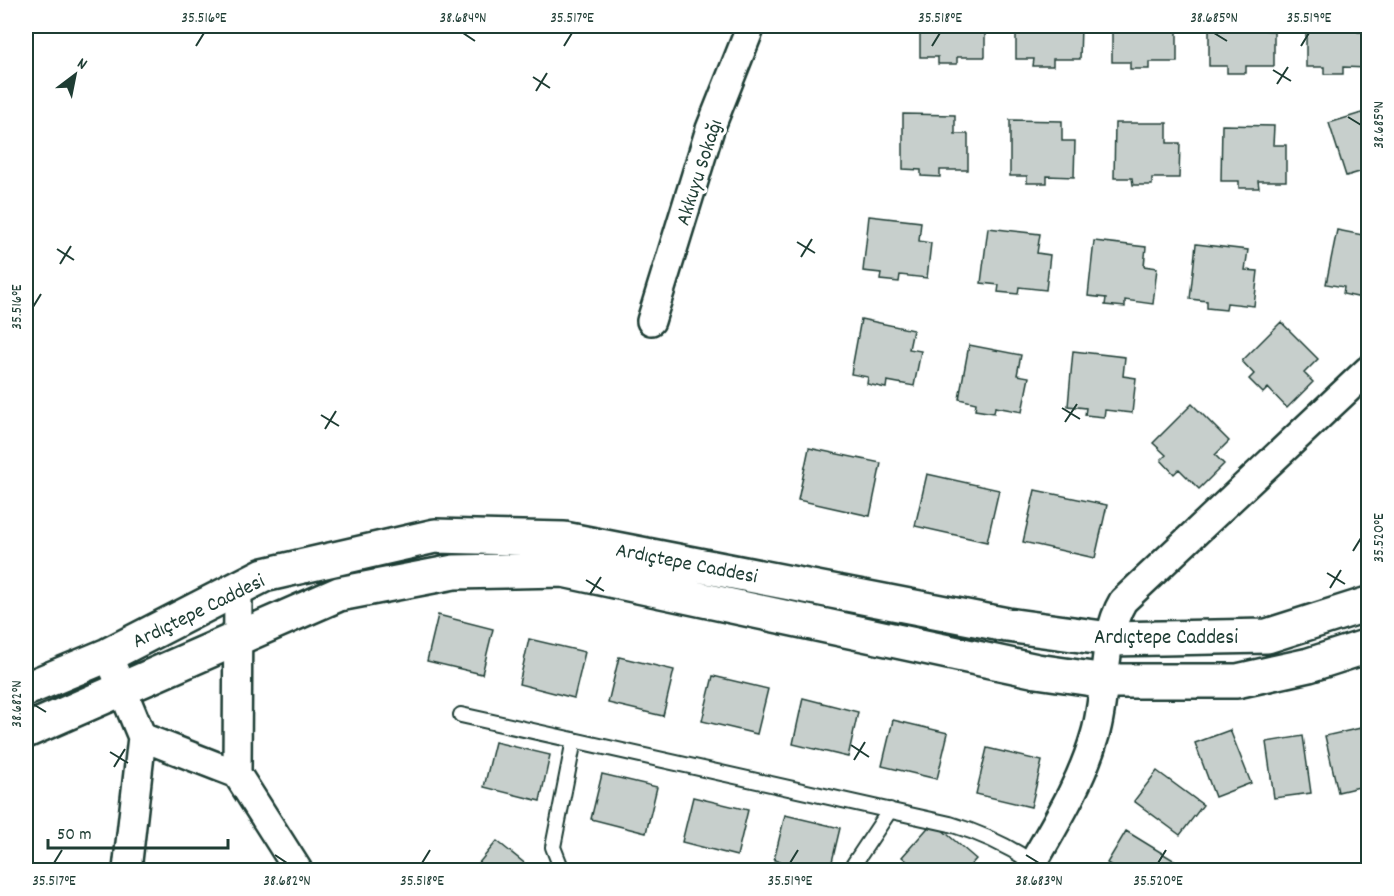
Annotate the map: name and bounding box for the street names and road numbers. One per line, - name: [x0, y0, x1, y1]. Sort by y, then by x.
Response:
- street label: Akkuyu Sokağı: [670, 116, 732, 230]
- street label: Ardıçtepe Caddesi: [613, 536, 760, 593]
- street label: Ardıçtepe Caddesi: [128, 568, 271, 658]
- street label: Ardıçtepe Caddesi: [1094, 624, 1238, 654]

